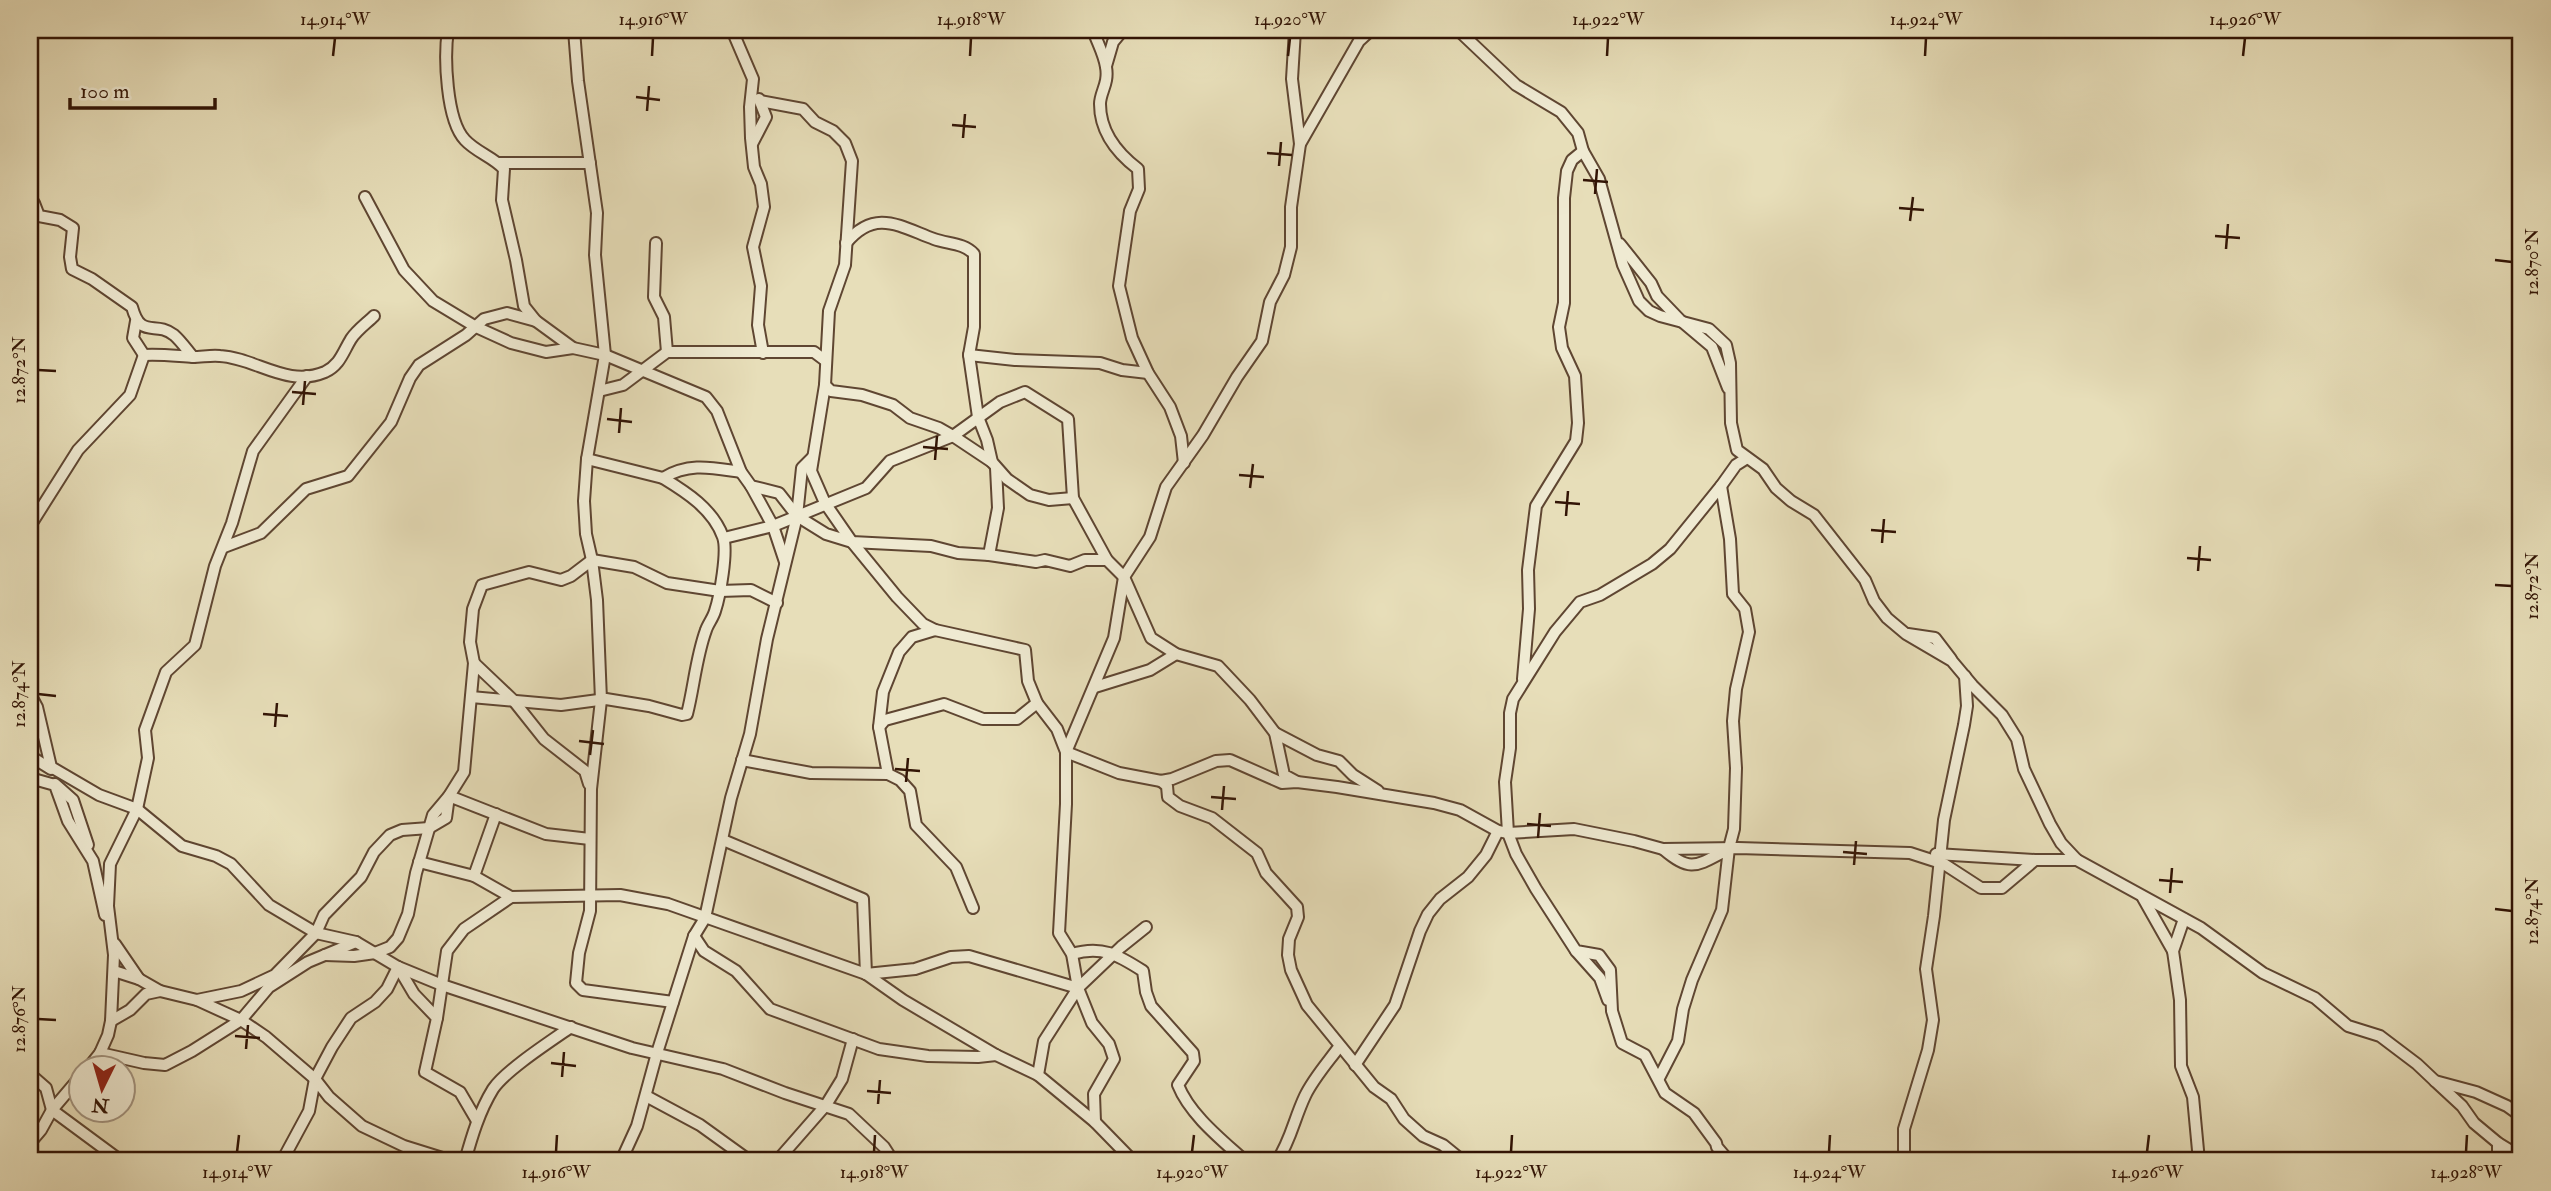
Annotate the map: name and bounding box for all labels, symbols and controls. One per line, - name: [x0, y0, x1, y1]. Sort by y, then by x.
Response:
- text: 14.914°W: [300, 8, 371, 31]
- text: 14.916°W: [618, 8, 688, 31]
- text: 14.918°W: [937, 8, 1006, 31]
- text: 14.920°W: [1254, 8, 1327, 31]
- text: 14.922°W: [1572, 8, 1645, 31]
- text: 14.924°W: [1890, 8, 1963, 31]
- text: 14.926°W: [2209, 8, 2282, 31]
- scale bar: [70, 66, 215, 110]
- text: 100 m: [80, 78, 130, 105]
- text: 12.870°N: [2521, 228, 2544, 296]
- text: 12.872°N: [8, 336, 31, 404]
- text: 12.872°N: [2521, 552, 2544, 620]
- text: 12.874°N: [8, 660, 31, 728]
- text: 12.874°N: [2521, 877, 2544, 945]
- text: 12.876°N: [8, 985, 31, 1053]
- north arrow: [66, 1054, 136, 1124]
- text: N: [90, 1092, 111, 1118]
- text: 14.914°W: [202, 1161, 273, 1184]
- text: 14.916°W: [521, 1161, 591, 1184]
- text: 14.918°W: [840, 1161, 909, 1184]
- text: 14.920°W: [1156, 1161, 1229, 1184]
- text: 14.922°W: [1475, 1161, 1548, 1184]
- text: 14.924°W: [1793, 1161, 1866, 1184]
- text: 14.926°W: [2111, 1161, 2184, 1184]
- text: 14.928°W: [2430, 1161, 2502, 1184]

